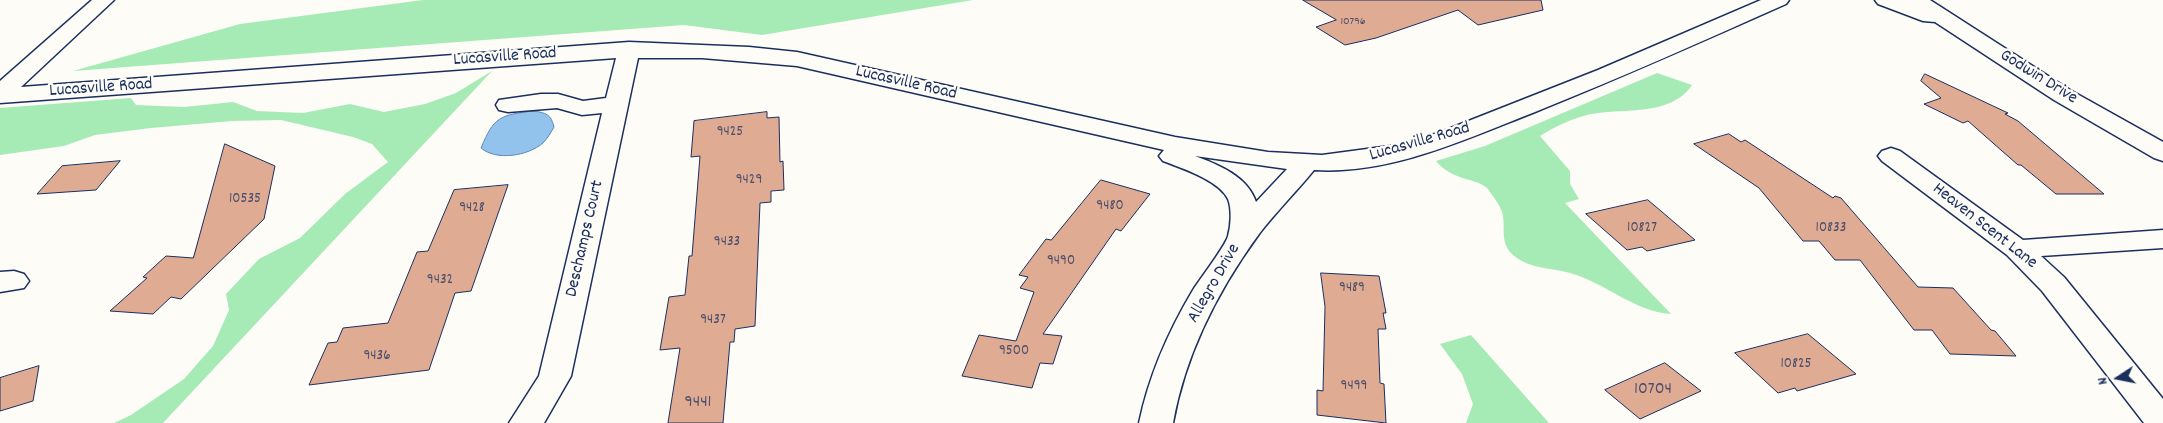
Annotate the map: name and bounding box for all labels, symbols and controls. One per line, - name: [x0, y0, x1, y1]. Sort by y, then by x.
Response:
- house number: 10796: [1340, 15, 1366, 29]
- street label: Lucasville Road: [453, 44, 557, 72]
- street label: Godwin Drive: [1995, 46, 2081, 110]
- street label: Lucasville Road: [853, 62, 959, 106]
- street label: Lucasville Road: [49, 75, 153, 103]
- street label: Lucasville Road: [1367, 118, 1473, 168]
- house number: 9425: [717, 124, 743, 142]
- house number: 9429: [736, 172, 762, 190]
- street label: Deschamps Court: [562, 179, 610, 299]
- street label: Heaven Scent Lane: [1927, 179, 2041, 275]
- house number: 10535: [229, 191, 261, 209]
- house number: 9480: [1096, 198, 1124, 216]
- house number: 9428: [459, 200, 485, 218]
- house number: 10827: [1627, 220, 1657, 238]
- house number: 10833: [1816, 220, 1846, 238]
- house number: 9433: [714, 234, 740, 252]
- street label: Allegro Drive: [1184, 241, 1246, 327]
- house number: 9490: [1047, 253, 1075, 271]
- house number: 9432: [427, 272, 453, 290]
- house number: 9489: [1339, 280, 1365, 298]
- house number: 9437: [700, 312, 726, 330]
- house number: 9500: [999, 343, 1029, 361]
- house number: 9436: [363, 348, 391, 366]
- north arrow: [2093, 353, 2143, 403]
- house number: 10825: [1781, 356, 1811, 374]
- text: N: [2093, 376, 2114, 386]
- house number: 9499: [1341, 378, 1367, 396]
- house number: 10704: [1634, 380, 1672, 402]
- house number: 9441: [684, 393, 712, 415]

